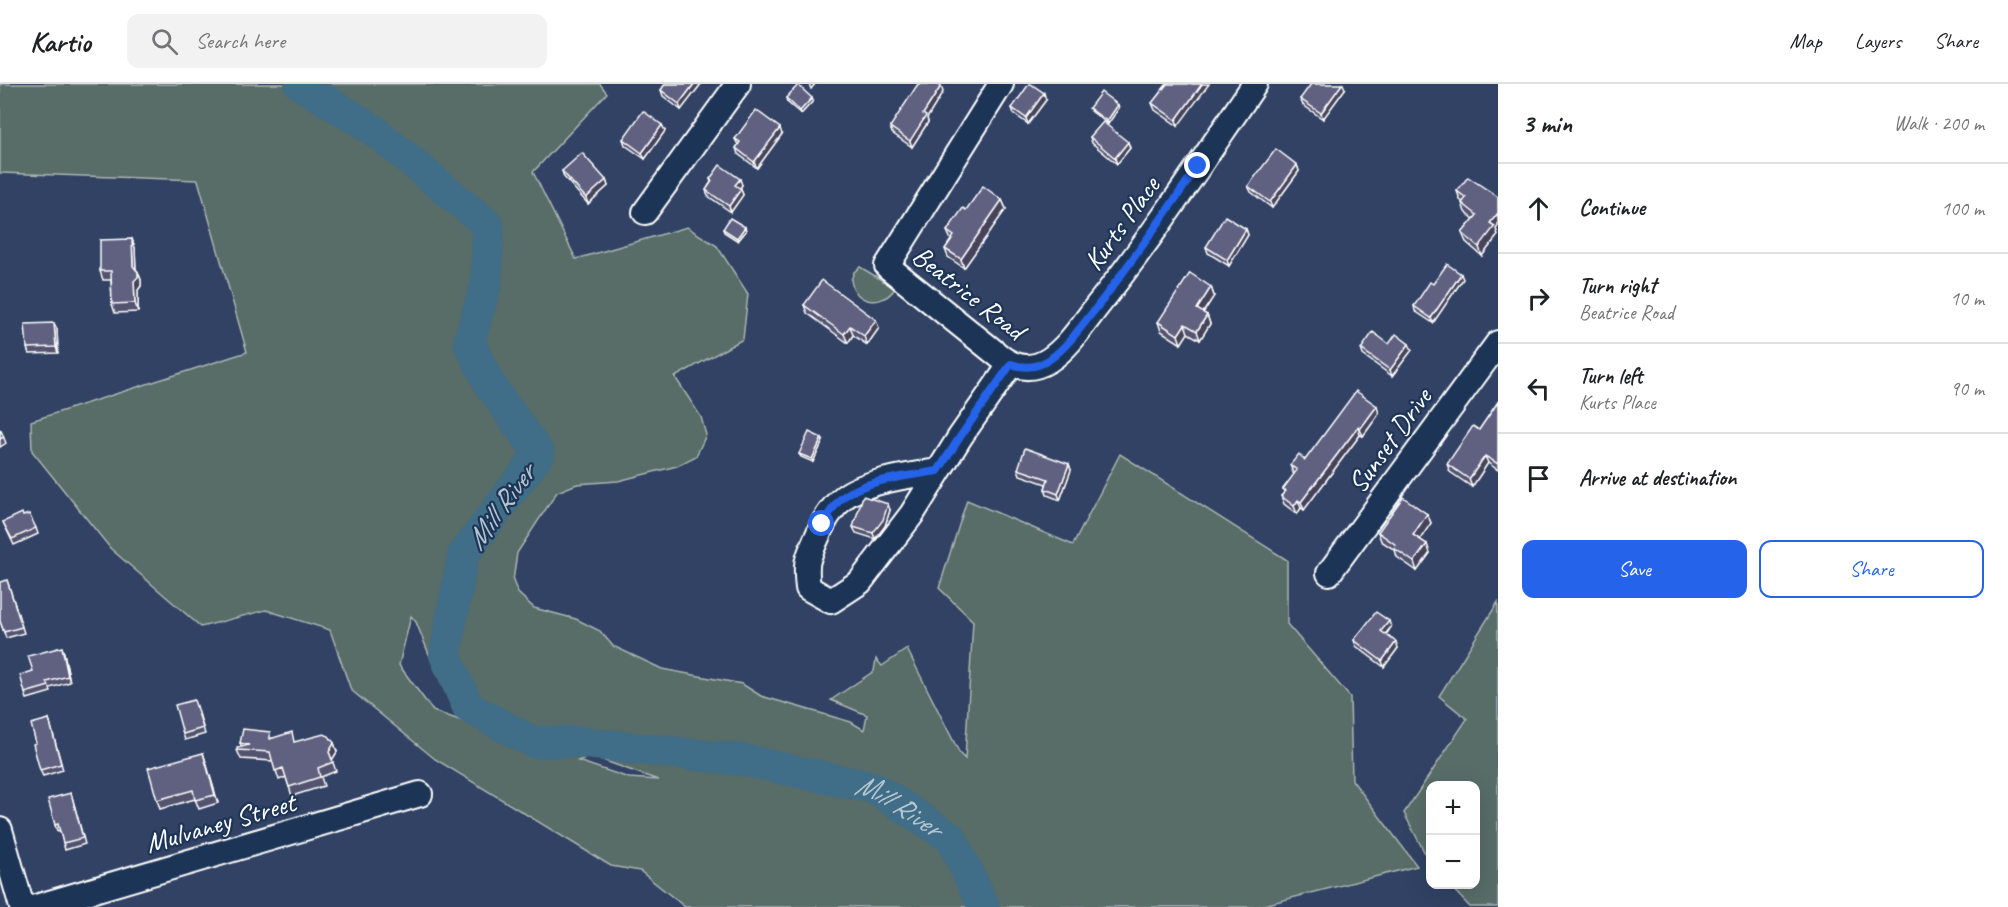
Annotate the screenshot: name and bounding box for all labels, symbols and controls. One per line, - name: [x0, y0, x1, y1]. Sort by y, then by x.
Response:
- search box: [127, 14, 547, 68]
- text: Kartio: [30, 24, 91, 59]
- icon: search: [148, 25, 181, 58]
- text: Search here: [196, 27, 285, 55]
- text: Map: [1789, 28, 1822, 54]
- text: Layers: [1855, 28, 1901, 54]
- text: Share: [1934, 28, 1978, 54]
- text: 3 min: [1522, 107, 1572, 140]
- text: Walk · 200 m: [1894, 111, 1984, 136]
- route end: [1184, 152, 1210, 178]
- street label: Kurts Place: [1076, 168, 1168, 277]
- icon: ahead: [1522, 192, 1555, 225]
- text: Continue: [1579, 194, 1645, 222]
- text: 100 m: [1941, 196, 1984, 221]
- street label: Beatrice Road: [906, 238, 1035, 350]
- text: Turn right: [1579, 272, 1656, 300]
- icon: right: [1522, 282, 1555, 315]
- text: 10 m: [1950, 286, 1984, 311]
- text: Beatrice Road: [1579, 300, 1674, 325]
- text: Turn left: [1579, 362, 1643, 390]
- icon: left: [1522, 372, 1555, 405]
- text: 90 m: [1950, 376, 1984, 401]
- street label: Sunset Drive: [1340, 380, 1440, 499]
- text: Kurts Place: [1579, 390, 1656, 415]
- water label: Mill River: [456, 453, 547, 557]
- icon: arrive: [1522, 462, 1555, 495]
- text: Arrive at destination: [1579, 464, 1736, 492]
- route start: [808, 510, 834, 536]
- button: Save: [1522, 540, 1747, 598]
- button: Share: [1759, 540, 1984, 598]
- water label: Mill River: [851, 765, 953, 849]
- map controls: [1426, 781, 1480, 889]
- button: +: [1426, 781, 1480, 835]
- street label: Mulvaney Street: [141, 784, 302, 861]
- button: −: [1426, 835, 1480, 889]

